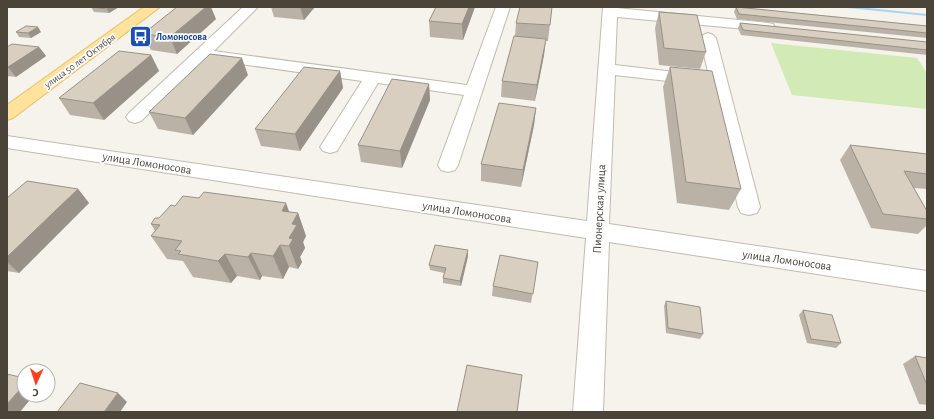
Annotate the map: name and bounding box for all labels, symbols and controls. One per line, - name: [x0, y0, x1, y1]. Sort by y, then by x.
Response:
- bus stop icon: Ломоносова: [128, 24, 154, 50]
- street label: улица 50 лет Октября: [42, 32, 117, 91]
- place label: Ломоносова: [156, 32, 207, 42]
- street label: улица Ломоносова: [100, 150, 193, 177]
- street label: Пионерская улица: [591, 164, 608, 254]
- street label: улица Ломоносова: [420, 199, 513, 226]
- street label: улица Ломоносова: [740, 248, 833, 273]
- north arrow: [16, 363, 56, 403]
- text: С: [32, 387, 39, 398]

